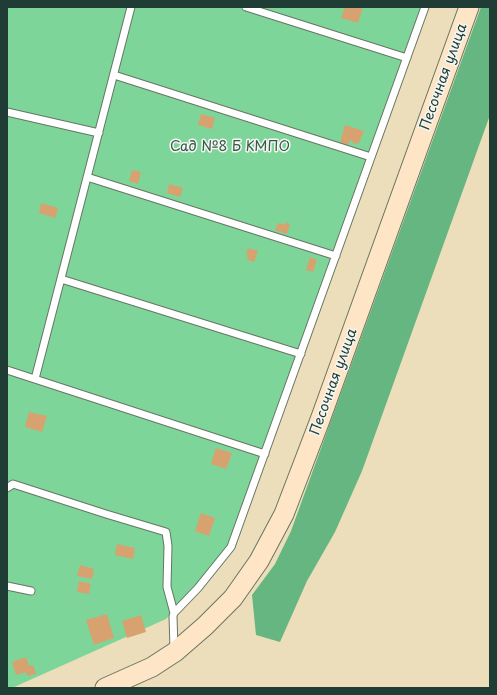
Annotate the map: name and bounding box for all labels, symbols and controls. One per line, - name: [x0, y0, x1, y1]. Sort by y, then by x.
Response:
- street label: Песочная улица: [417, 21, 471, 133]
- park label: Сад №8 Б КМПО: [170, 139, 290, 155]
- street label: Песочная улица: [307, 326, 361, 438]

